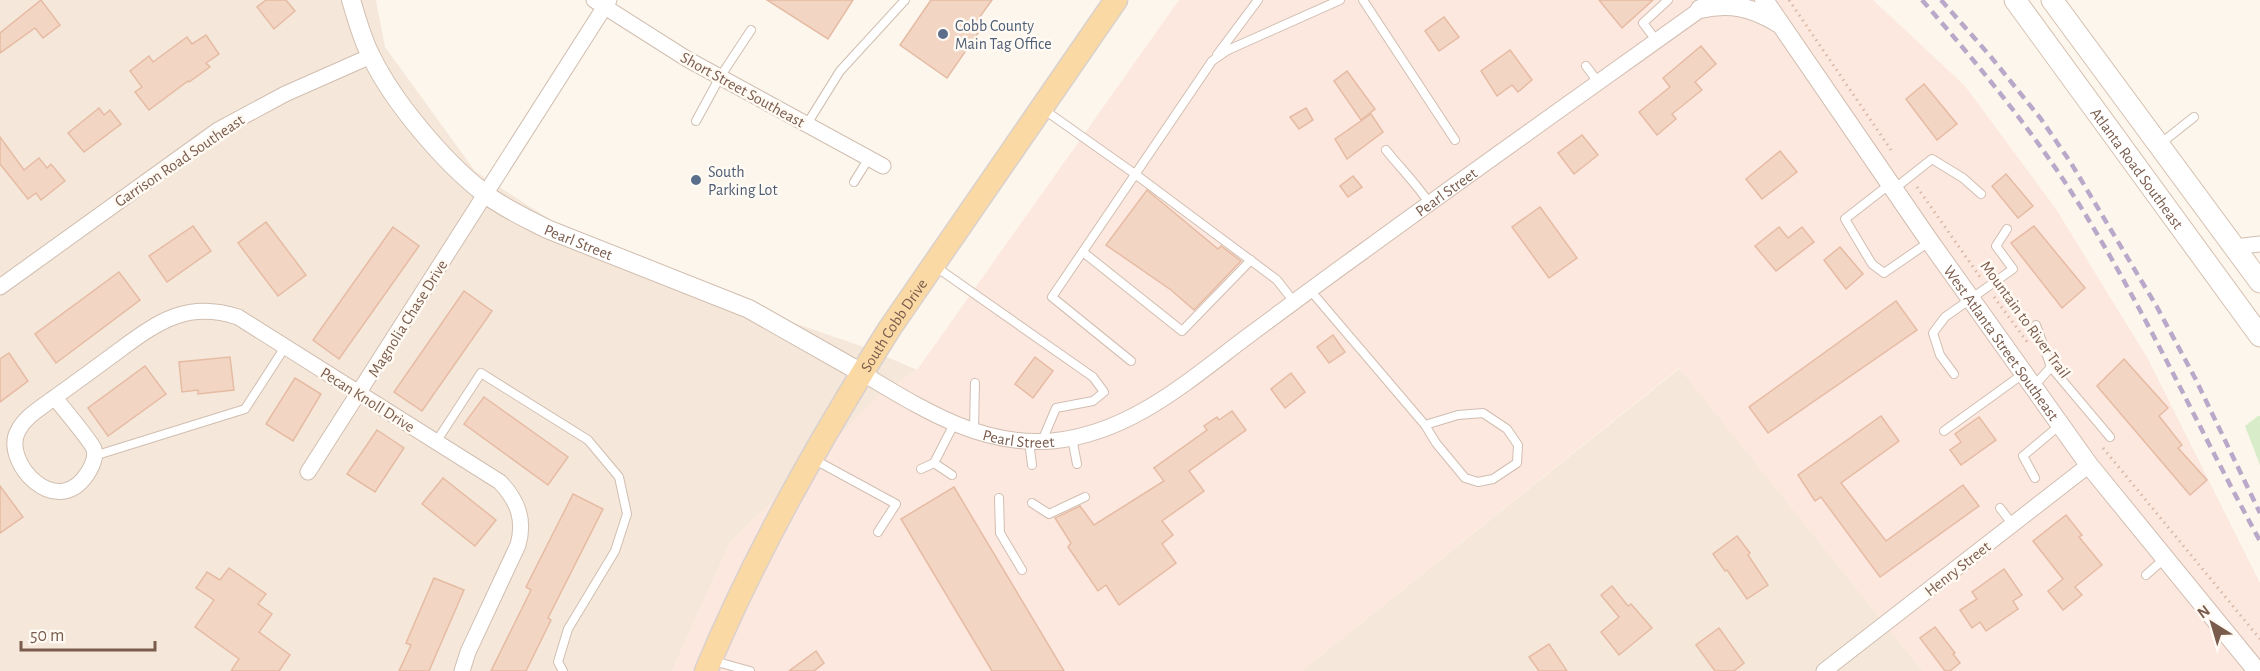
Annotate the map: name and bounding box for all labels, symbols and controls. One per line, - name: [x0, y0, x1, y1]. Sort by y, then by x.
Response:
- place label: Cobb County Main Tag Office: [955, 18, 1052, 52]
- marker: Cobb County Main Tag Office: [936, 27, 950, 41]
- street label: Short Street Southeast: [678, 49, 807, 131]
- street label: Atlanta Road Southeast: [2087, 105, 2186, 232]
- street label: Garrison Road Southeast: [112, 112, 247, 210]
- place label: South Parking Lot: [708, 164, 778, 198]
- street label: Pearl Street: [1413, 165, 1480, 220]
- marker: South Parking Lot: [689, 173, 703, 187]
- street label: Pearl Street: [542, 222, 615, 263]
- street label: Magnolia Chase Drive: [365, 257, 450, 380]
- street label: Mountain to River Trail: [1977, 258, 2073, 381]
- street label: West Atlanta Street Southeast: [1940, 263, 2061, 424]
- street label: South Cobb Drive: [858, 276, 930, 375]
- street label: Pecan Knoll Drive: [318, 365, 417, 435]
- street label: Pearl Street: [981, 427, 1055, 451]
- street label: Henry Street: [1922, 538, 1994, 600]
- north arrow: [2182, 593, 2242, 653]
- text: N: [2194, 602, 2213, 622]
- scale bar: [21, 614, 154, 652]
- text: 50 m: [30, 627, 64, 645]

